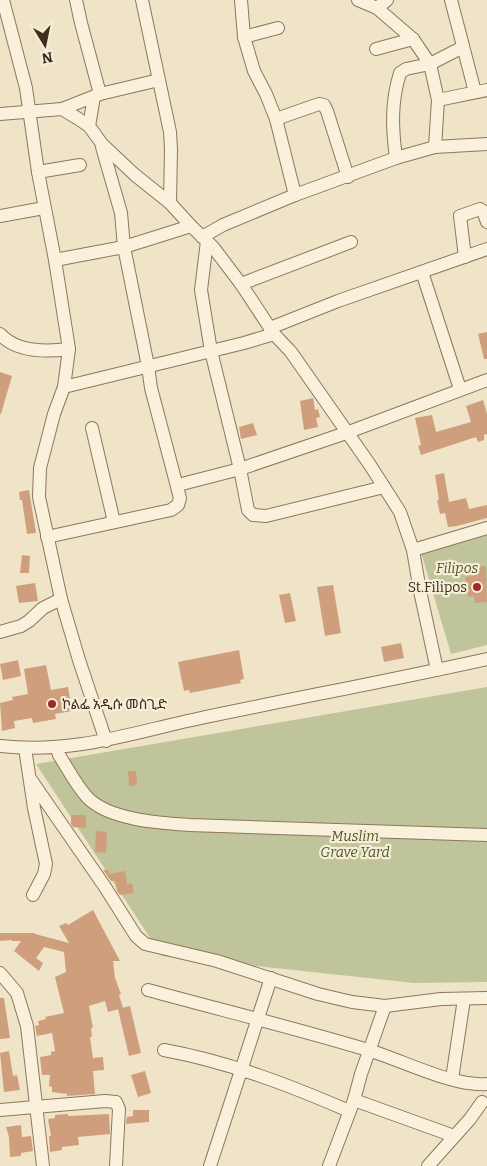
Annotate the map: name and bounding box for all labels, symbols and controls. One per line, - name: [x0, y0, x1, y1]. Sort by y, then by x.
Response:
- north arrow: [20, 20, 70, 70]
- text: N: [40, 48, 54, 67]
- park label: Filipos: [436, 560, 478, 577]
- place label: St.Filipos: [408, 579, 467, 596]
- marker: St.Filipos: [471, 581, 483, 593]
- place label: ኮልፌ አዲሱ መስጊድ: [62, 696, 167, 713]
- marker: ኮልፌ አዲሱ መስጊድ: [46, 698, 58, 710]
- park label: Muslim Grave Yard: [320, 828, 390, 861]

